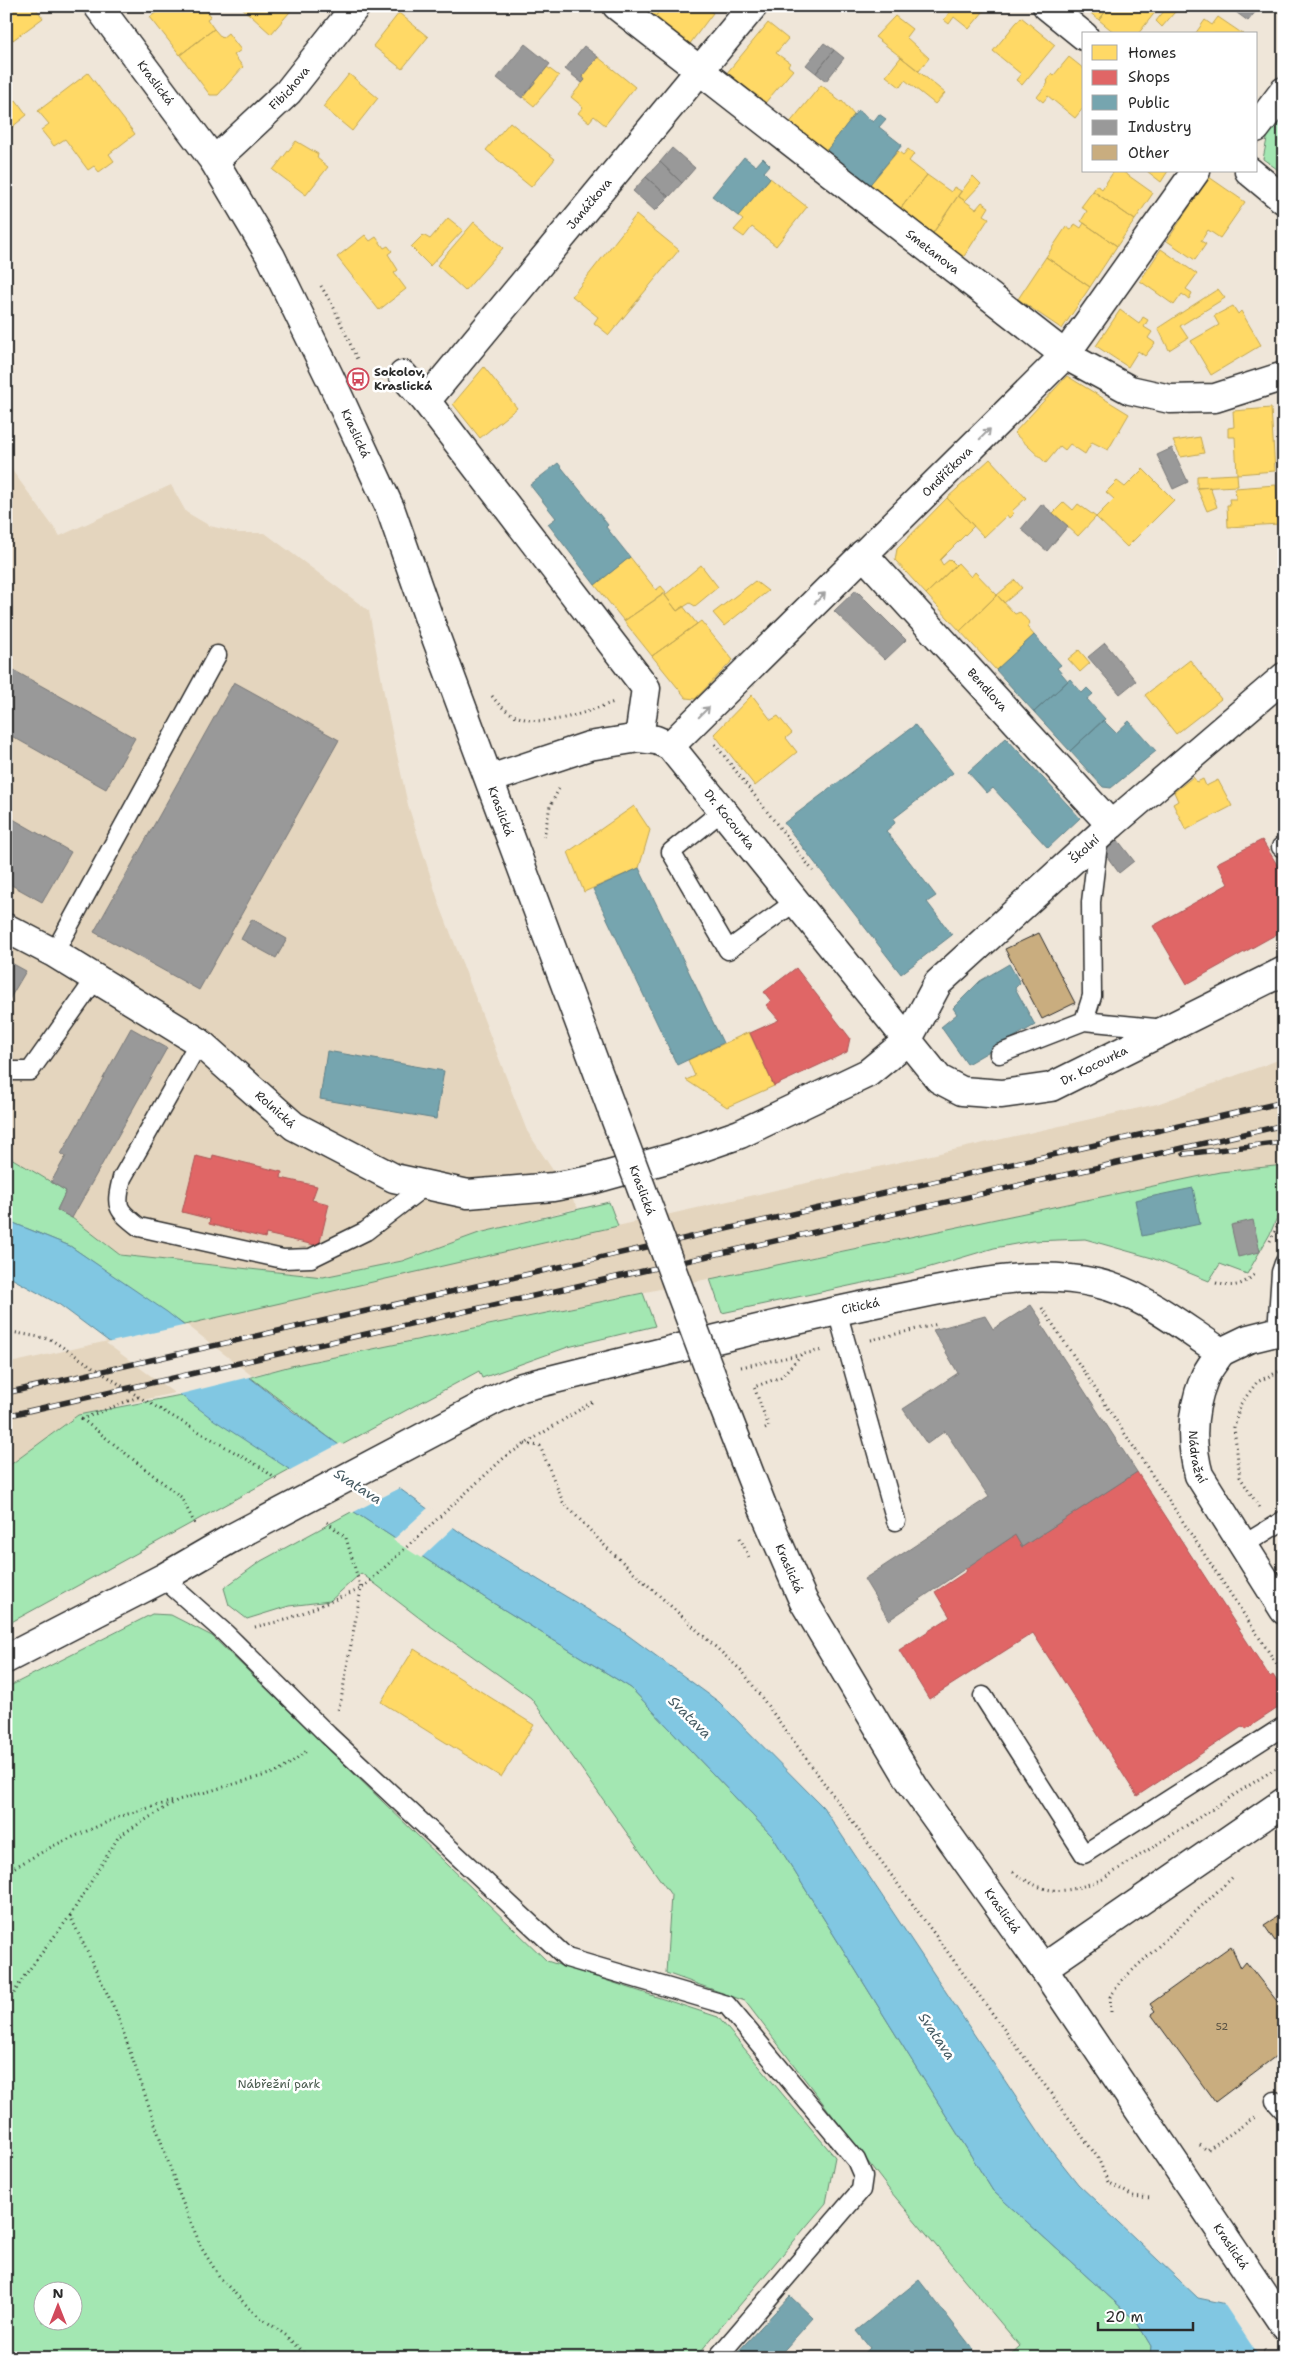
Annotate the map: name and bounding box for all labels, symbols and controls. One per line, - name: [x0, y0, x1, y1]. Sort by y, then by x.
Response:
- legend: [1082, 32, 1258, 172]
- text: Homes: [1128, 43, 1176, 63]
- street label: Kraslická: [134, 57, 178, 109]
- street label: Fibichova: [266, 62, 314, 114]
- text: Shops: [1128, 67, 1170, 87]
- text: Public: [1128, 93, 1170, 113]
- text: Industry: [1128, 117, 1192, 137]
- text: Other: [1128, 143, 1170, 163]
- street label: Janáčkova: [563, 174, 616, 233]
- street label: Smetanova: [902, 226, 963, 278]
- place label: Sokolov, Kraslická: [374, 364, 433, 394]
- bus stop icon: Sokolov, Kraslická: [346, 367, 370, 391]
- street label: Kraslická: [337, 407, 374, 461]
- one-way arrow: [979, 428, 991, 440]
- street label: Ondříčkova: [918, 443, 976, 500]
- one-way arrow: [813, 592, 825, 604]
- street label: Bendlova: [964, 665, 1011, 715]
- one-way arrow: [698, 706, 710, 718]
- street label: Kraslická: [484, 784, 518, 839]
- street label: Dr. Kocourka: [700, 786, 759, 853]
- street label: Školní: [1066, 831, 1103, 867]
- street label: Dr. Kocourka: [1058, 1042, 1131, 1089]
- street label: Rolnická: [252, 1087, 299, 1132]
- street label: Kraslická: [626, 1163, 659, 1218]
- street label: Citická: [840, 1294, 881, 1318]
- street label: Nádražní: [1185, 1430, 1211, 1487]
- water label: Svatava: [331, 1464, 385, 1508]
- street label: Kraslická: [772, 1541, 807, 1596]
- water label: Svatava: [665, 1692, 715, 1742]
- street label: Kraslická: [981, 1885, 1024, 1937]
- water label: Svatava: [915, 2009, 959, 2063]
- house number: 52: [1216, 2020, 1228, 2033]
- park label: Nábřežní park: [238, 2076, 320, 2092]
- street label: Kraslická: [1210, 2220, 1252, 2273]
- north arrow: [32, 2282, 82, 2332]
- text: N: [52, 2284, 64, 2302]
- scale bar: [1098, 2299, 1192, 2331]
- text: 20 m: [1105, 2307, 1144, 2327]

